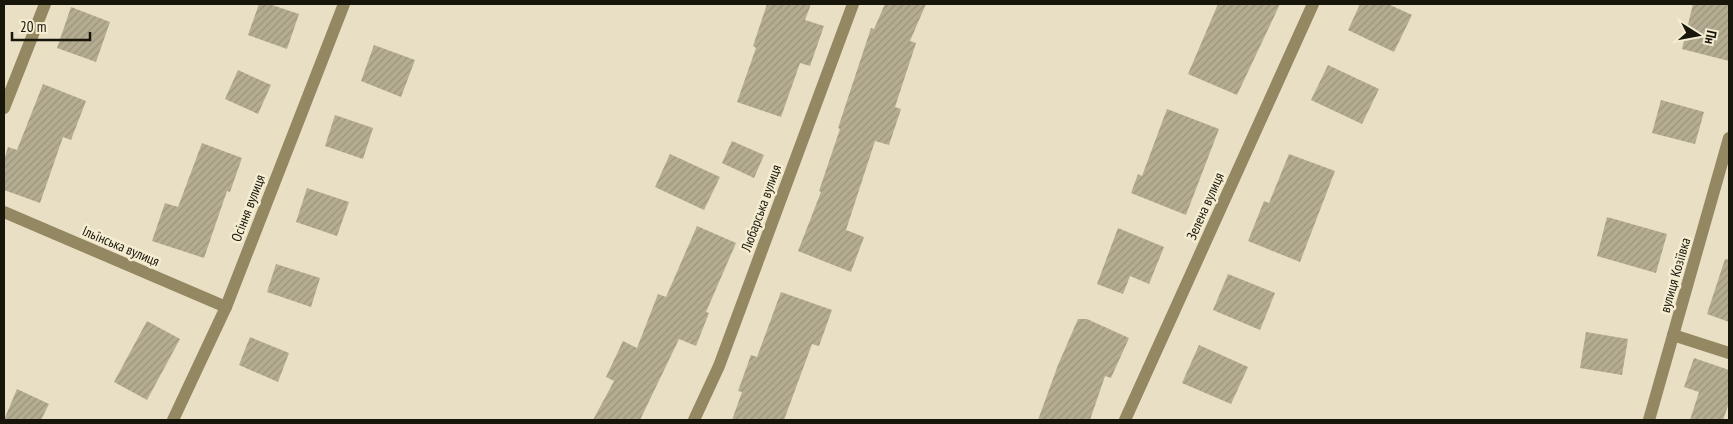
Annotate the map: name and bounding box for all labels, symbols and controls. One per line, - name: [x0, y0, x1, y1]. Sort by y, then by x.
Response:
- scale bar: [12, 10, 90, 42]
- north arrow: [1673, 10, 1723, 60]
- text: 20 m: [20, 17, 46, 36]
- text: Пн: [1701, 29, 1721, 46]
- street label: Любарська вулиця: [737, 162, 785, 255]
- street label: Зелена вулиця: [1182, 169, 1228, 243]
- street label: Осіння вулиця: [227, 172, 269, 244]
- street label: Ільїнська вулиця: [80, 222, 162, 270]
- street label: вулиця Козіївка: [1656, 235, 1694, 315]

